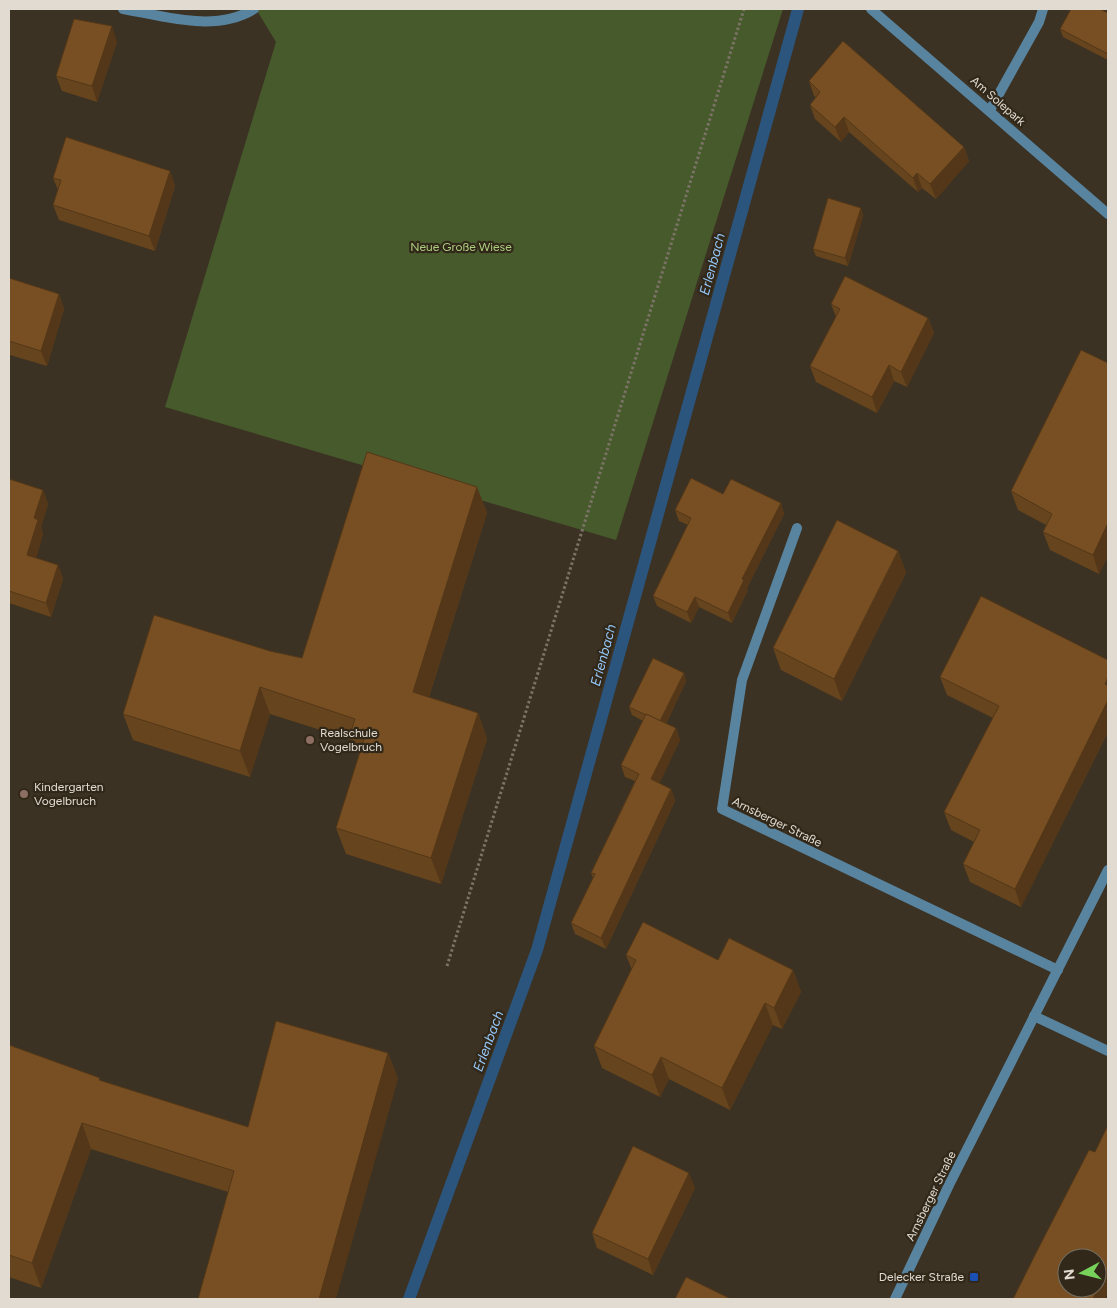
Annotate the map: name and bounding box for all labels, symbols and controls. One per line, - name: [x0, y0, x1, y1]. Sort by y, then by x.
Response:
- street label: Am Solepark: [968, 73, 1028, 129]
- water label: Erlenbach: [696, 231, 729, 297]
- park label: Neue Große Wiese: [410, 240, 512, 254]
- water label: Erlenbach: [587, 622, 620, 688]
- place label: Realschule Vogelbruch: [320, 726, 382, 754]
- marker: Realschule Vogelbruch: [304, 734, 316, 746]
- place label: Kindergarten Vogelbruch: [34, 780, 104, 808]
- marker: Kindergarten Vogelbruch: [18, 788, 30, 800]
- street label: Arnsberger Straße: [730, 794, 825, 850]
- water label: Erlenbach: [470, 1008, 507, 1074]
- street label: Arnsberger Straße: [903, 1148, 959, 1243]
- north arrow: [1057, 1248, 1107, 1298]
- text: N: [1060, 1268, 1079, 1281]
- place label: Delecker Straße: [879, 1270, 964, 1284]
- marker: Delecker Straße: [968, 1271, 980, 1283]

